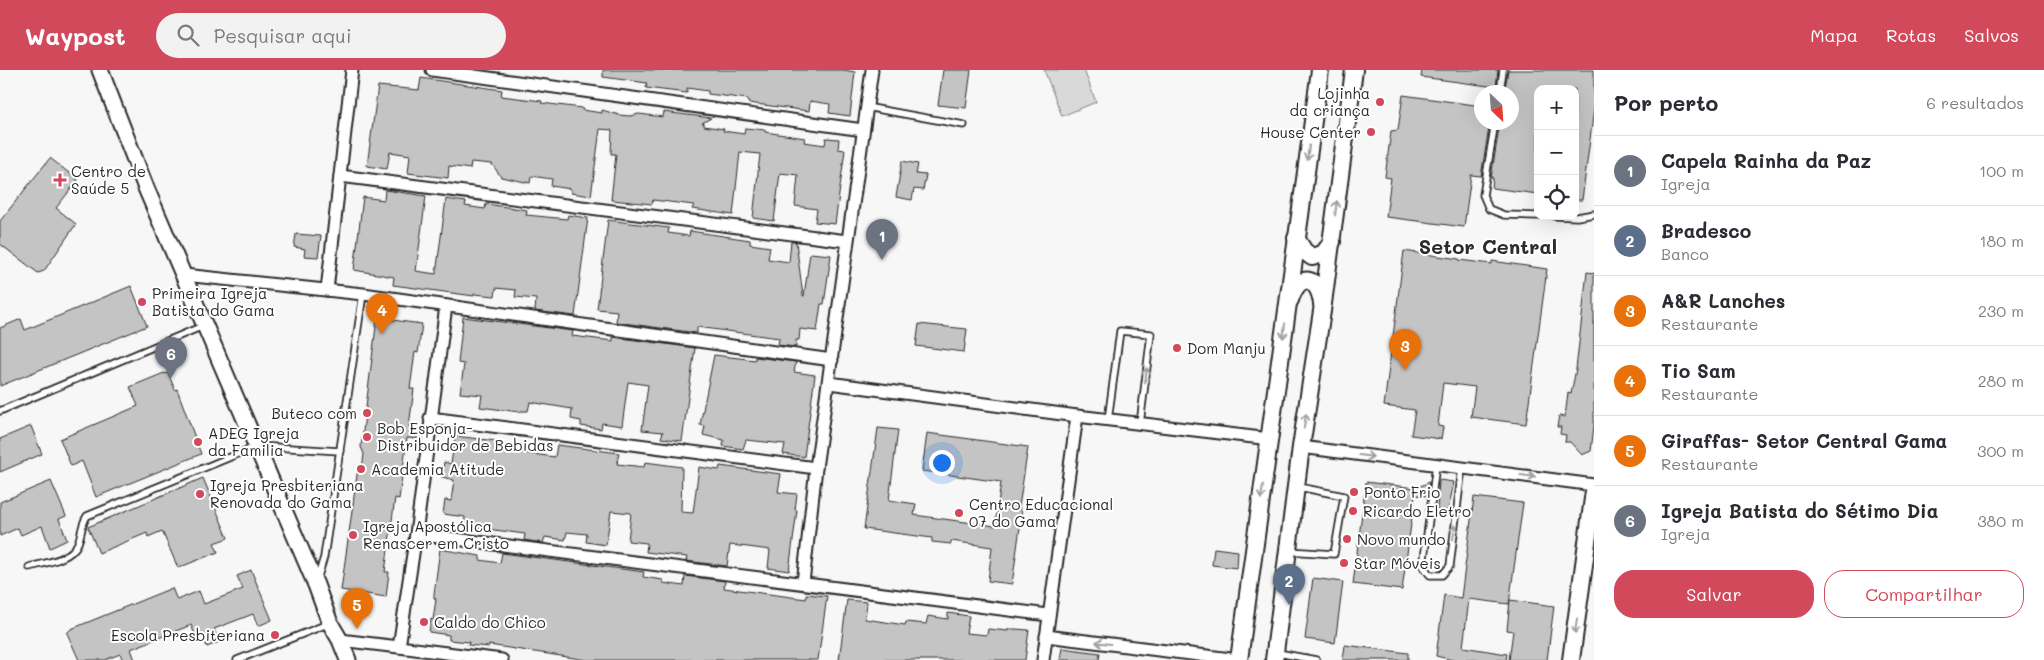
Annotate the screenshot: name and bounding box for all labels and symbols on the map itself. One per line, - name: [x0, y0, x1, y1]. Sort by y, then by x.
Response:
- place label: Lojinha da criança: [1290, 83, 1370, 120]
- north arrow: [1474, 85, 1519, 130]
- marker: Lojinha da criança: [1374, 96, 1386, 108]
- place label: House Center: [1260, 122, 1361, 142]
- marker: House Center: [1365, 126, 1377, 138]
- one-way arrow: [1303, 145, 1313, 161]
- place label: Centro de Saúde 5: [71, 161, 146, 198]
- marker: Centro de Saúde 5: [53, 173, 67, 187]
- one-way arrow: [1331, 200, 1341, 216]
- pin: 1: [866, 219, 898, 260]
- district label: Setor Central: [1419, 233, 1557, 259]
- place label: Primeira Igreja Batista do Gama: [152, 283, 275, 320]
- pin: 4: [366, 293, 398, 334]
- marker: Primeira Igreja Batista do Gama: [136, 296, 148, 308]
- one-way arrow: [1279, 323, 1289, 339]
- pin: 3: [1389, 329, 1421, 370]
- pin: 6: [155, 337, 187, 378]
- place label: Dom Manju: [1187, 338, 1266, 358]
- marker: Dom Manju: [1171, 342, 1183, 354]
- one-way arrow: [1141, 368, 1151, 384]
- place label: Buteco com: [271, 403, 357, 423]
- marker: Buteco com: [361, 407, 373, 419]
- one-way arrow: [1300, 413, 1310, 429]
- place label: Bob Esponja- Distribuidor de Bebidas: [377, 418, 553, 455]
- place label: ADEG Igreja da Familia: [208, 423, 300, 460]
- marker: Bob Esponja- Distribuidor de Bebidas: [361, 431, 373, 443]
- marker: ADEG Igreja da Familia: [192, 436, 204, 448]
- your location: [929, 450, 955, 476]
- one-way arrow: [1358, 451, 1374, 461]
- place label: Academia Atitude: [371, 459, 504, 479]
- marker: Academia Atitude: [355, 463, 367, 475]
- one-way arrow: [1519, 472, 1535, 482]
- place label: Igreja Presbiteriana Renovada do Gama: [210, 475, 364, 512]
- place label: Ponto Frio: [1364, 482, 1440, 502]
- one-way arrow: [1257, 484, 1267, 500]
- marker: Ponto Frio: [1348, 486, 1360, 498]
- marker: Igreja Presbiteriana Renovada do Gama: [194, 488, 206, 500]
- place label: Centro Educacional 07 do Gama: [969, 494, 1113, 531]
- place label: Ricardo Eletro: [1363, 501, 1471, 521]
- marker: Ricardo Eletro: [1347, 505, 1359, 517]
- marker: Centro Educacional 07 do Gama: [953, 507, 965, 519]
- place label: Igreja Apostólica Renascer em Cristo: [363, 516, 509, 553]
- one-way arrow: [1449, 524, 1459, 540]
- marker: Igreja Apostólica Renascer em Cristo: [347, 529, 359, 541]
- place label: Novo mundo: [1357, 529, 1446, 549]
- marker: Novo mundo: [1341, 533, 1353, 545]
- place label: Star Móveis: [1354, 553, 1441, 573]
- marker: Star Móveis: [1338, 557, 1350, 569]
- pin: 2: [1273, 564, 1305, 605]
- pin: 5: [341, 588, 373, 629]
- place label: Caldo do Chico: [434, 612, 546, 632]
- marker: Caldo do Chico: [418, 616, 430, 628]
- one-way arrow: [1571, 618, 1581, 634]
- place label: Escola Presbiteriana: [111, 625, 265, 645]
- marker: Escola Presbiteriana: [269, 629, 281, 641]
- one-way arrow: [1096, 638, 1112, 648]

